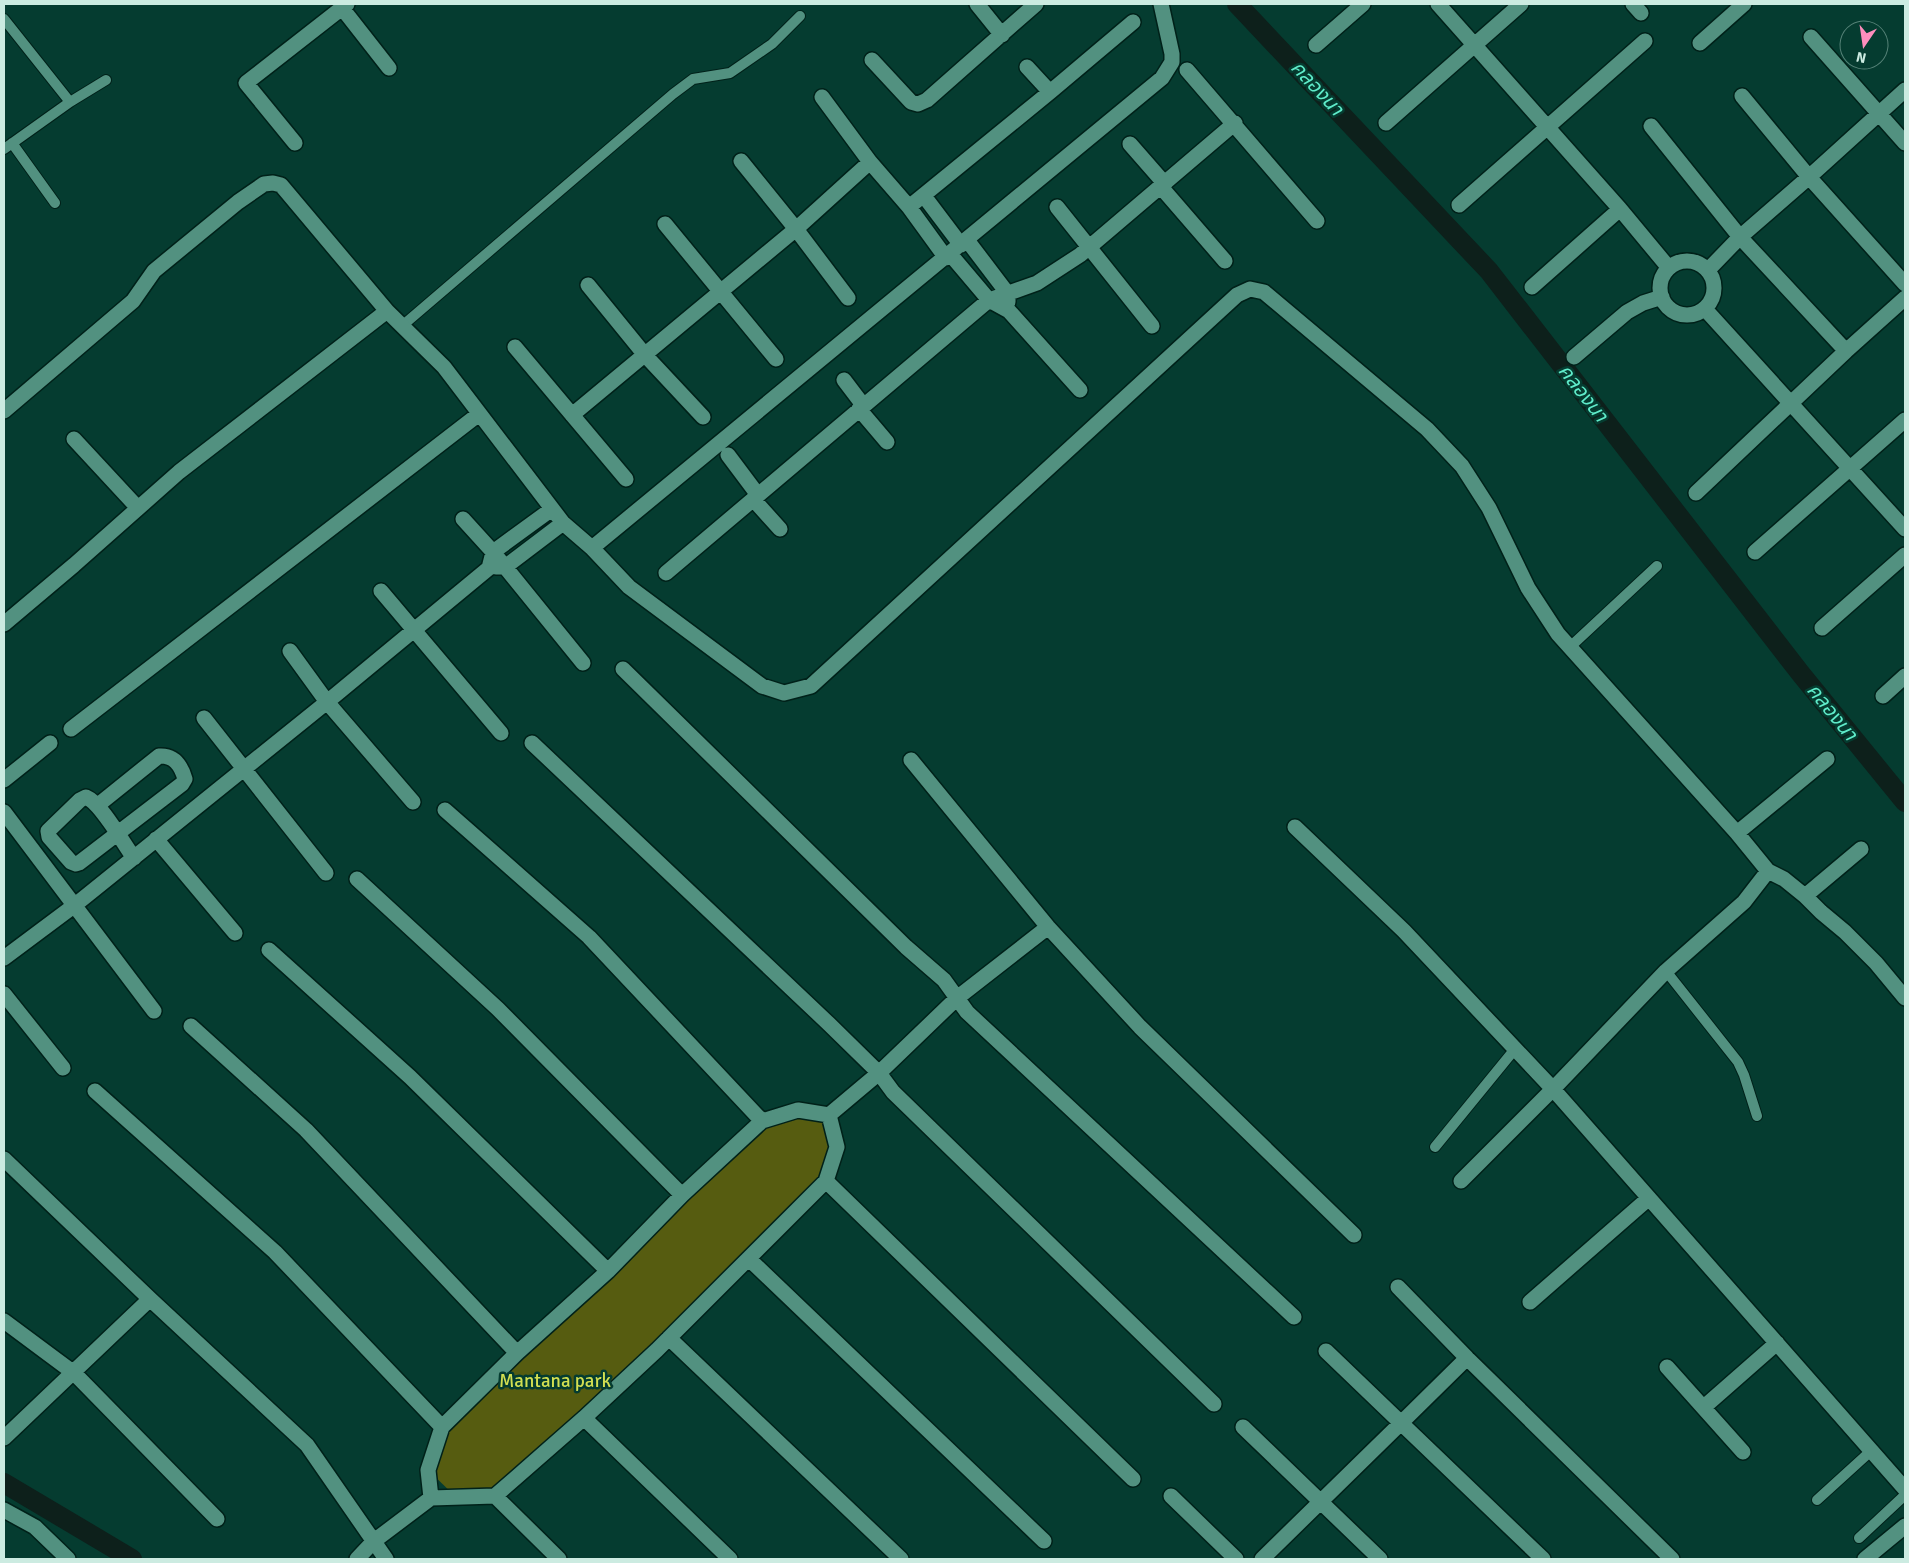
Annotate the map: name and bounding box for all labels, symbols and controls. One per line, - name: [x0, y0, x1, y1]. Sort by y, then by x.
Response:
- north arrow: [1839, 20, 1889, 70]
- text: N: [1855, 48, 1868, 67]
- water label: คลองนา: [1285, 55, 1349, 121]
- water label: คลองนา: [1553, 359, 1614, 428]
- water label: คลองนา: [1801, 678, 1863, 746]
- park label: Mantana park: [499, 1369, 611, 1393]

